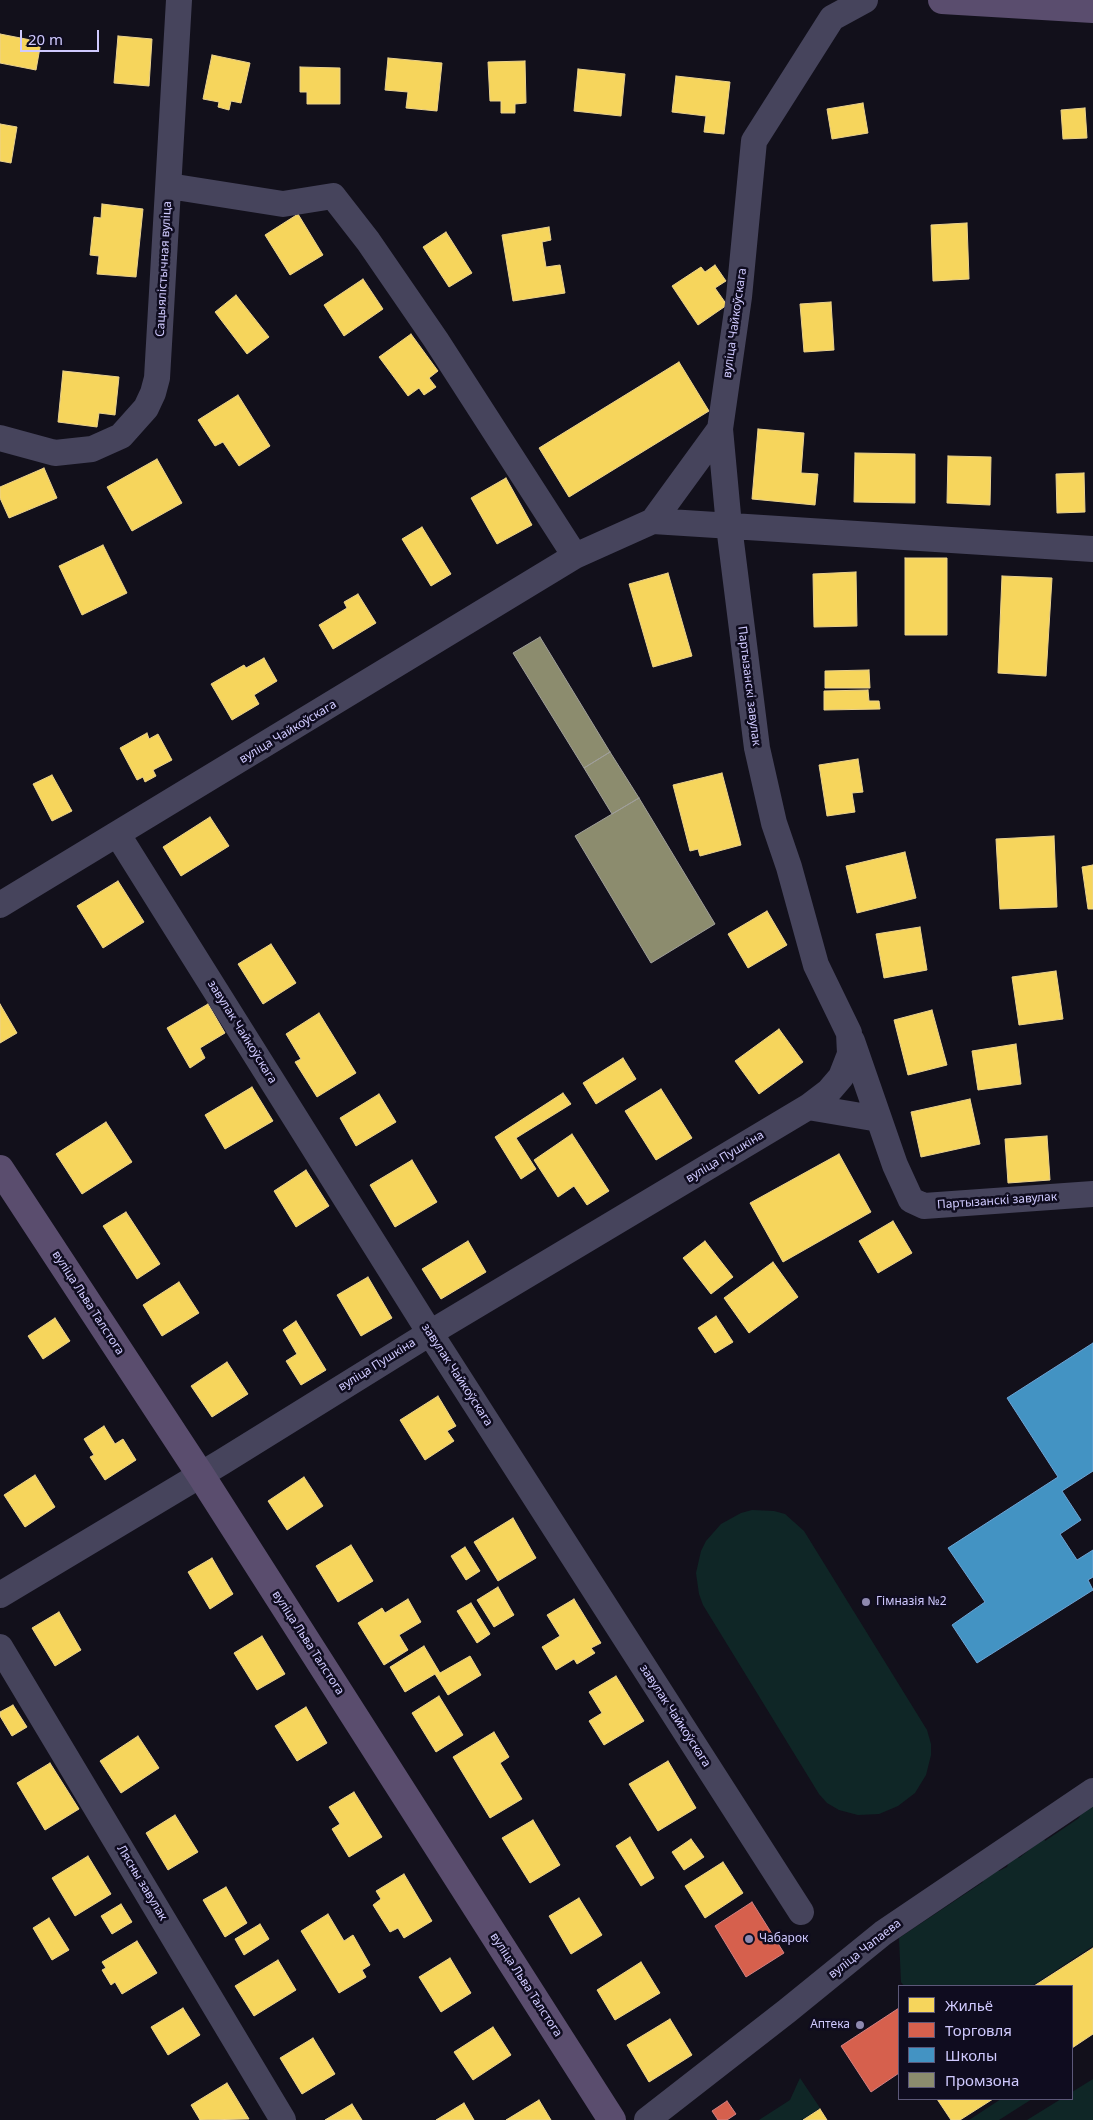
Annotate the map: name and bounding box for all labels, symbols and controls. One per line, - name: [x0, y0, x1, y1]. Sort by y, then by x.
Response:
- scale bar: [22, 20, 101, 52]
- text: 20 m: [28, 29, 63, 49]
- street label: Сацыялістычная вуліца: [153, 201, 175, 337]
- street label: вуліца Чайкоўскага: [720, 267, 750, 379]
- street label: Партызанскі завулак: [735, 625, 763, 747]
- street label: вуліца Чайкоўскага: [237, 697, 339, 767]
- street label: завулак Чайкоўскага: [204, 978, 280, 1086]
- street label: вуліца Пушкіна: [683, 1128, 767, 1186]
- street label: Партызанскі завулак: [936, 1190, 1058, 1212]
- street label: вуліца Льва Талстога: [49, 1248, 127, 1358]
- street label: завулак Чайкоўскага: [418, 1321, 496, 1429]
- street label: вуліца Пушкіна: [336, 1335, 418, 1395]
- street label: вуліца Льва Талстога: [269, 1588, 347, 1698]
- place label: Гімназія №2: [876, 1595, 947, 1609]
- marker: Гімназія №2: [860, 1596, 872, 1608]
- street label: завулак Чайкоўскага: [636, 1662, 714, 1770]
- street label: Лясны завулак: [114, 1843, 170, 1923]
- street label: вуліца Чапаева: [826, 1916, 904, 1982]
- street label: вуліца Льва Талстога: [487, 1930, 565, 2040]
- place label: Чабарок: [759, 1932, 808, 1946]
- marker: Чабарок: [743, 1933, 755, 1945]
- legend: [898, 1985, 1073, 2100]
- text: Жильё: [945, 1995, 993, 2015]
- place label: Аптека: [810, 2018, 850, 2032]
- marker: Аптека: [854, 2019, 866, 2031]
- text: Торговля: [945, 2020, 1012, 2040]
- text: Школы: [945, 2045, 997, 2065]
- text: Промзона: [945, 2070, 1019, 2090]

